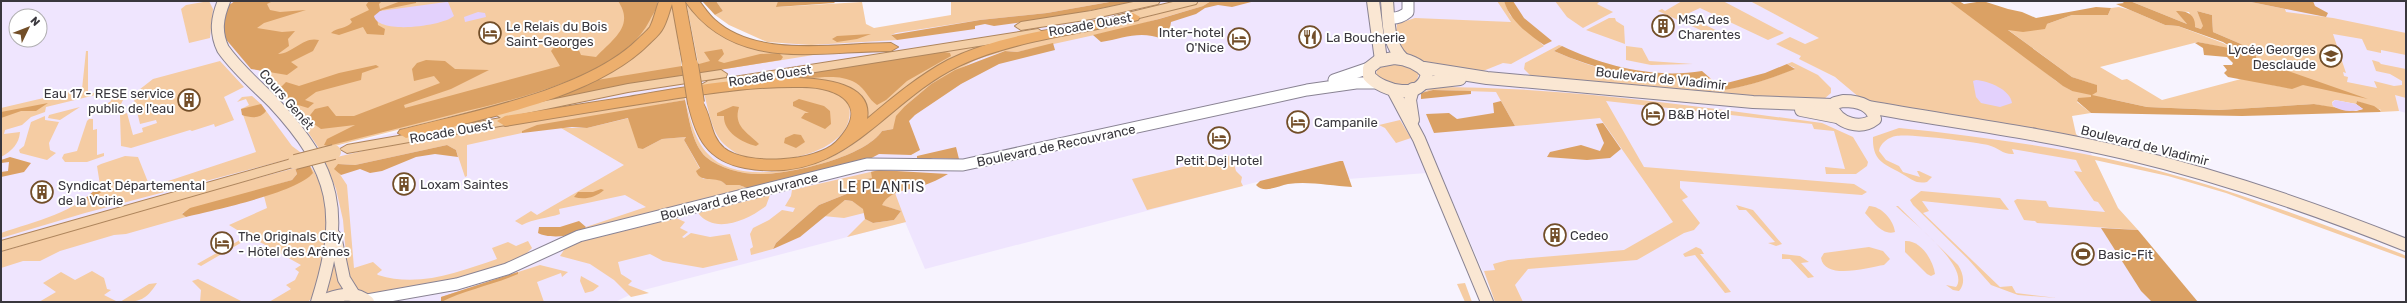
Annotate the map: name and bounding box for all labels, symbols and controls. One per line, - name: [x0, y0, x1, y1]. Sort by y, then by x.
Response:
- north arrow: [8, 8, 48, 48]
- street label: Rocade Ouest: [1047, 10, 1133, 39]
- place label: MSA des Charentes: [1678, 12, 1741, 42]
- building icon: MSA des Charentes: [1650, 13, 1676, 39]
- text: N: [27, 14, 42, 29]
- place label: Le Relais du Bois Saint-Georges: [506, 19, 608, 50]
- hotel icon: Le Relais du Bois Saint-Georges: [477, 20, 503, 46]
- restaurant icon: La Boucherie: [1297, 24, 1323, 50]
- place label: Inter-hotel O'Nice: [1159, 25, 1224, 55]
- hotel icon: Inter-hotel O'Nice: [1226, 26, 1252, 52]
- place label: La Boucherie: [1326, 30, 1405, 45]
- place label: Lycée Georges Desclaude: [2228, 42, 2316, 72]
- school or university icon: Lycée Georges Desclaude: [2318, 43, 2344, 69]
- street label: Rocade Ouest: [727, 62, 813, 89]
- street label: Boulevard de Vladimir: [1595, 64, 1727, 93]
- street label: Cours Genêt: [256, 66, 317, 133]
- place label: Eau 17 - RESE service public de l'eau: [44, 86, 174, 116]
- building icon: Eau 17 - RESE service public de l'eau: [176, 87, 202, 113]
- hotel icon: B&B Hotel: [1640, 101, 1666, 127]
- place label: B&B Hotel: [1668, 107, 1730, 122]
- hotel icon: Campanile: [1285, 109, 1311, 135]
- place label: Campanile: [1314, 115, 1378, 130]
- street label: Rocade Ouest: [408, 117, 494, 146]
- street label: Boulevard de Recouvrance: [975, 121, 1137, 170]
- street label: Boulevard de Vladimir: [2079, 122, 2210, 169]
- hotel icon: Petit Dej Hotel: [1206, 125, 1232, 151]
- place label: Petit Dej Hotel: [1176, 153, 1262, 168]
- street label: Boulevard de Recouvrance: [659, 170, 820, 223]
- building icon: Loxam Saintes: [391, 171, 417, 197]
- place label: Loxam Saintes: [420, 177, 509, 192]
- place label: Syndicat Départemental de la Voirie: [58, 178, 205, 208]
- building icon: Syndicat Départemental de la Voirie: [29, 179, 55, 205]
- district label: LE PLANTIS: [839, 179, 925, 196]
- building icon: Cedeo: [1542, 222, 1568, 248]
- place label: Cedeo: [1570, 228, 1608, 243]
- place label: The Originals City - Hôtel des Arènes: [238, 229, 350, 259]
- hotel icon: The Originals City - Hôtel des Arènes: [209, 230, 235, 256]
- sports icon: Basic-Fit: [2070, 241, 2096, 267]
- place label: Basic-Fit: [2098, 247, 2153, 262]

